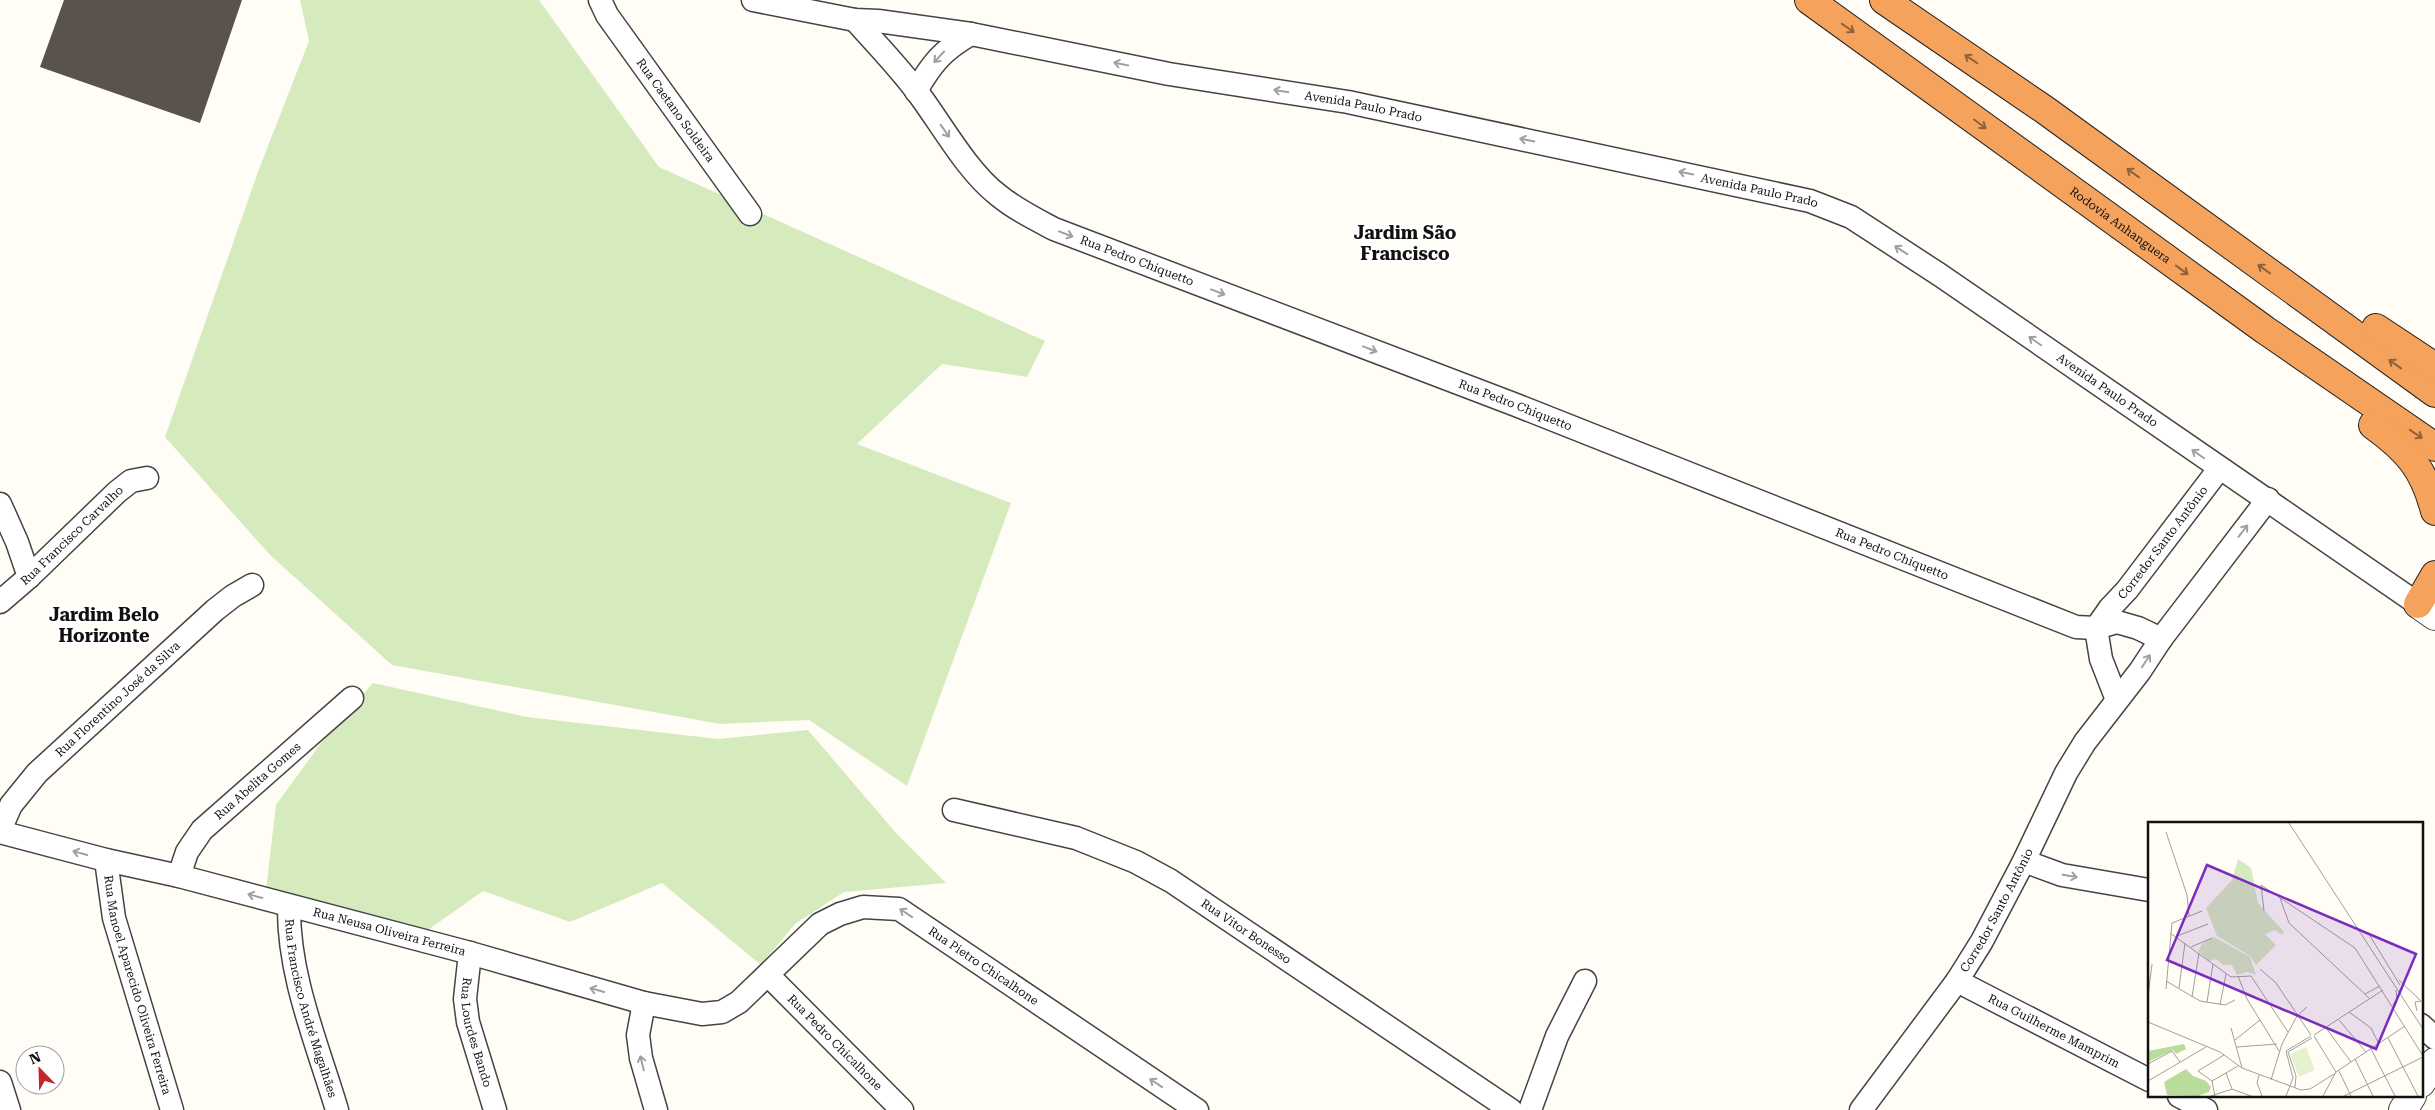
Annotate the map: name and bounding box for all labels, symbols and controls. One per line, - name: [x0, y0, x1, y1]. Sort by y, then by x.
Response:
- one-way arrow: [1841, 23, 1855, 33]
- one-way arrow: [933, 51, 945, 64]
- one-way arrow: [1964, 54, 1978, 65]
- street label: Rua Caetano Soldeira: [634, 56, 718, 165]
- one-way arrow: [1114, 59, 1130, 68]
- one-way arrow: [1274, 86, 1290, 96]
- street label: Avenida Paulo Prado: [1304, 88, 1424, 125]
- one-way arrow: [1973, 119, 1987, 129]
- one-way arrow: [940, 123, 950, 137]
- one-way arrow: [1519, 135, 1535, 144]
- one-way arrow: [1678, 168, 1694, 177]
- one-way arrow: [2126, 168, 2140, 178]
- street label: Avenida Paulo Prado: [1700, 171, 1820, 211]
- street label: Rodovia Anhanguera: [2067, 184, 2174, 267]
- district label: Jardim São Francisco: [1354, 222, 1457, 264]
- one-way arrow: [1058, 230, 1073, 239]
- street label: Rua Pedro Chiquetto: [1078, 233, 1196, 289]
- one-way arrow: [1894, 244, 1908, 255]
- one-way arrow: [2257, 264, 2271, 274]
- one-way arrow: [2175, 265, 2188, 276]
- one-way arrow: [1210, 288, 1225, 297]
- one-way arrow: [2029, 336, 2043, 346]
- one-way arrow: [1362, 345, 1377, 355]
- street label: Avenida Paulo Prado: [2054, 351, 2161, 430]
- one-way arrow: [2389, 359, 2403, 369]
- street label: Rua Pedro Chiquetto: [1457, 377, 1574, 434]
- one-way arrow: [2409, 429, 2423, 439]
- one-way arrow: [2191, 449, 2205, 459]
- street label: Rua Francisco Carvalho: [18, 483, 126, 588]
- street label: Corredor Santo Antônio: [2115, 483, 2211, 602]
- one-way arrow: [2238, 524, 2248, 538]
- street label: Rua Pedro Chiquetto: [1833, 525, 1951, 583]
- district label: Jardim Belo Horizonte: [49, 604, 159, 646]
- street label: Rua Florentino José da Silva: [53, 638, 183, 760]
- one-way arrow: [2141, 655, 2151, 669]
- street label: Rua Abelita Gomes: [212, 739, 304, 823]
- inset map: [2148, 822, 2422, 1098]
- street label: Corredor Santo Antônio: [1957, 846, 2036, 975]
- one-way arrow: [73, 848, 89, 857]
- one-way arrow: [2062, 871, 2078, 881]
- street label: Rua Manoel Aparecido Oliveira Ferreira: [101, 874, 174, 1097]
- one-way arrow: [247, 891, 263, 901]
- street label: Rua Vitor Bonesso: [1198, 896, 1294, 967]
- street label: Rua Neusa Oliveira Ferreira: [312, 905, 468, 959]
- one-way arrow: [899, 908, 913, 918]
- street label: Rua Francisco André Magalhães: [282, 919, 340, 1100]
- street label: Rua Pietro Chicalhone: [926, 924, 1041, 1008]
- street label: Rua Lourdes Bando: [458, 977, 495, 1089]
- one-way arrow: [590, 984, 606, 994]
- street label: Rua Guilherme Mamprim: [1986, 991, 2122, 1071]
- street label: Rua Pedro Chicalhone: [785, 992, 886, 1093]
- north arrow: [15, 1045, 65, 1095]
- text: N: [27, 1048, 43, 1068]
- one-way arrow: [637, 1056, 647, 1072]
- one-way arrow: [1150, 1078, 1164, 1088]

